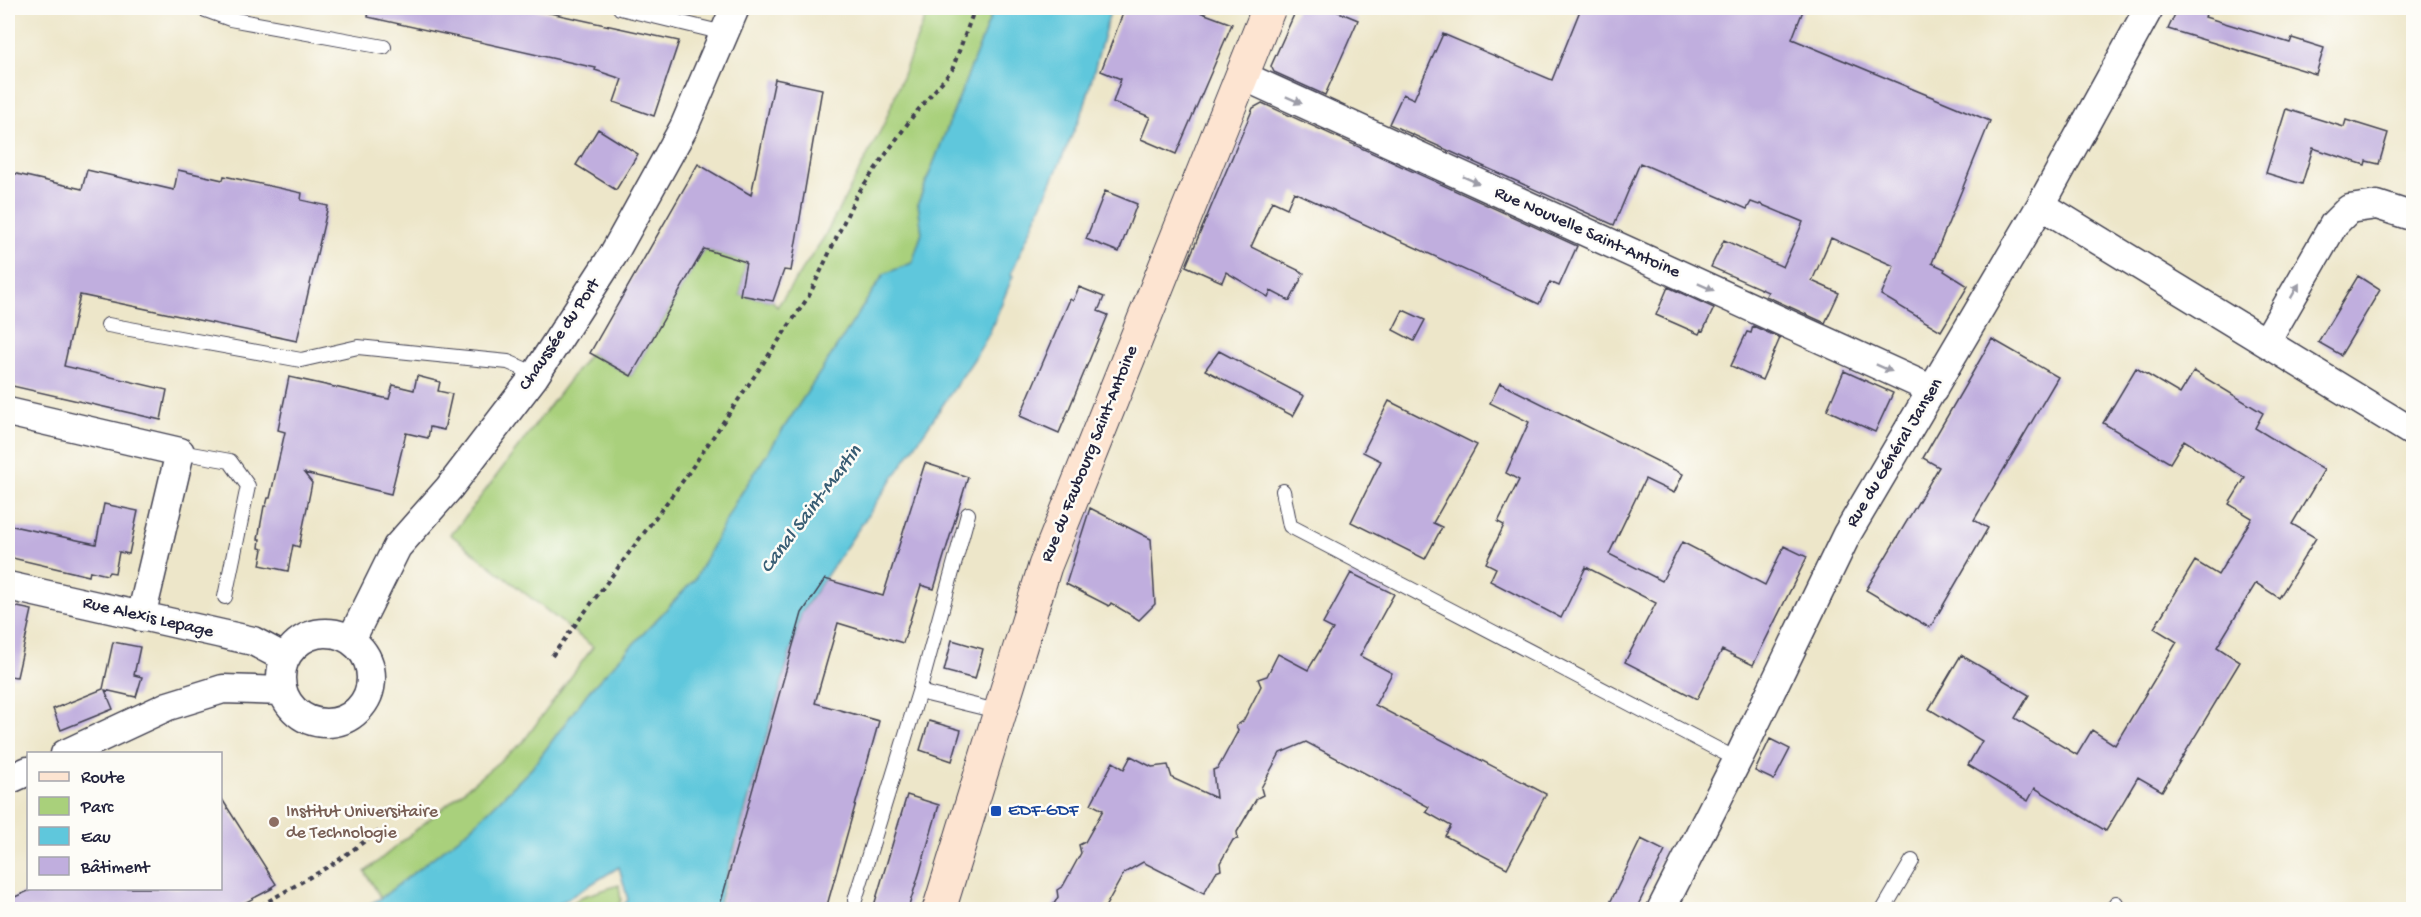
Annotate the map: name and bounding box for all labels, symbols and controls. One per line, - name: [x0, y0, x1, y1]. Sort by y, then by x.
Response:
- one-way arrow: [1285, 95, 1302, 104]
- one-way arrow: [1463, 176, 1480, 185]
- street label: Rue Nouvelle Saint-Antoine: [1491, 183, 1684, 284]
- street label: Chaussée du Port: [515, 274, 606, 395]
- one-way arrow: [1698, 283, 1715, 292]
- one-way arrow: [2290, 283, 2300, 300]
- street label: Rue du Faubourg Saint-Antoine: [1037, 342, 1143, 565]
- one-way arrow: [1875, 363, 1893, 373]
- street label: Rue du Général Jansen: [1842, 374, 1948, 531]
- water label: Canal Saint-Martin: [756, 441, 868, 579]
- street label: Rue Alexis Lepage: [80, 593, 216, 643]
- legend: [27, 752, 222, 890]
- text: Route: [81, 768, 126, 789]
- text: Parc: [80, 798, 114, 819]
- place label: EDF-GDF: [1008, 801, 1079, 822]
- place label: Institut Universitaire de Technologie: [286, 802, 439, 844]
- marker: EDF-GDF: [989, 804, 1003, 818]
- marker: Institut Universitaire de Technologie: [267, 815, 281, 829]
- text: Eau: [81, 828, 111, 849]
- text: Bâtiment: [80, 858, 151, 879]

